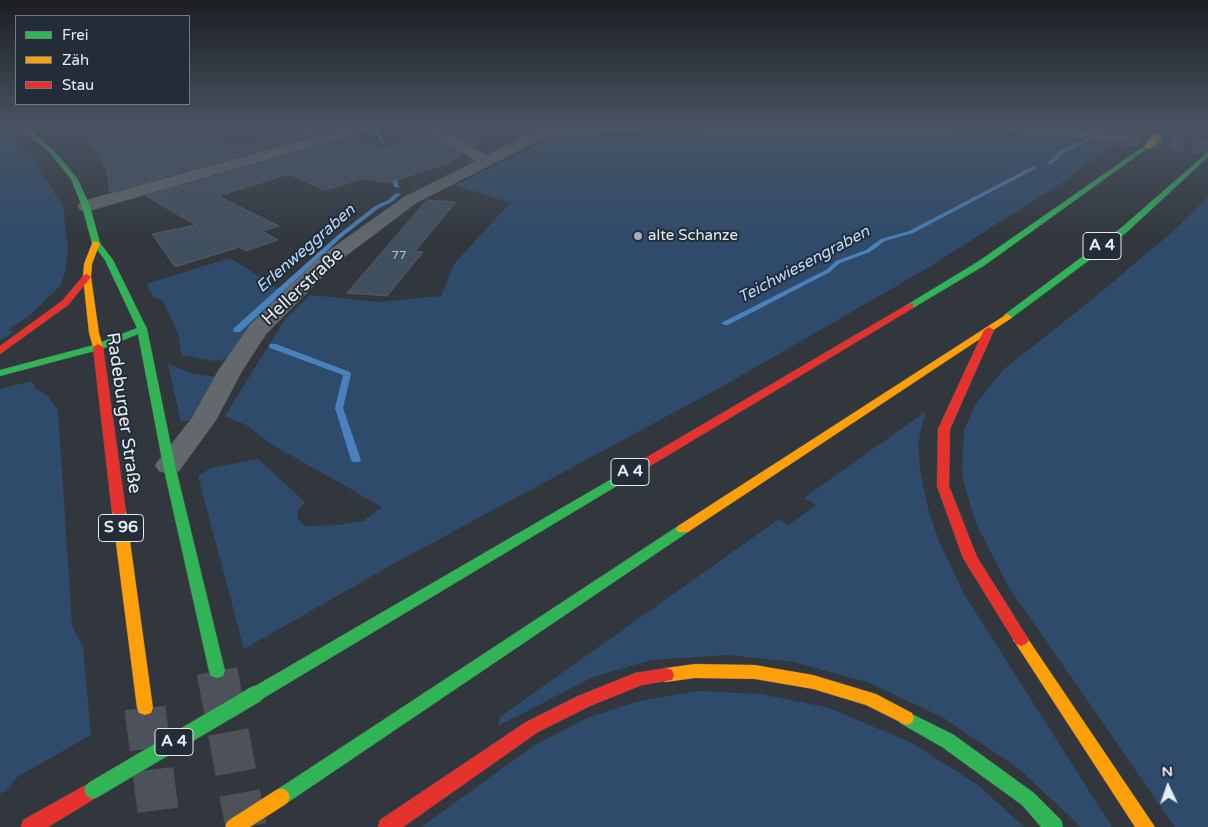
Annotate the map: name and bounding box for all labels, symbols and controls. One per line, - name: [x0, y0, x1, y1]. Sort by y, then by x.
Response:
- legend: [15, 15, 190, 105]
- text: Frei: [62, 26, 88, 44]
- text: Zäh: [62, 51, 89, 69]
- text: Stau: [62, 76, 94, 94]
- water label: Erlenweggraben: [253, 201, 359, 297]
- water label: Teichwiesengraben: [735, 222, 873, 308]
- place label: alte Schanze: [648, 227, 738, 245]
- marker: alte Schanze: [632, 230, 644, 242]
- road number: A 4: [1083, 232, 1121, 260]
- street label: Hellerstraße: [258, 244, 348, 330]
- house number: 77: [391, 249, 407, 263]
- street label: Radeburger Straße: [101, 331, 145, 495]
- road number: A 4: [611, 458, 649, 486]
- road number: S 96: [98, 514, 144, 542]
- road number: A 4: [155, 729, 193, 756]
- north arrow: [1143, 762, 1193, 812]
- text: N: [1161, 763, 1173, 780]

